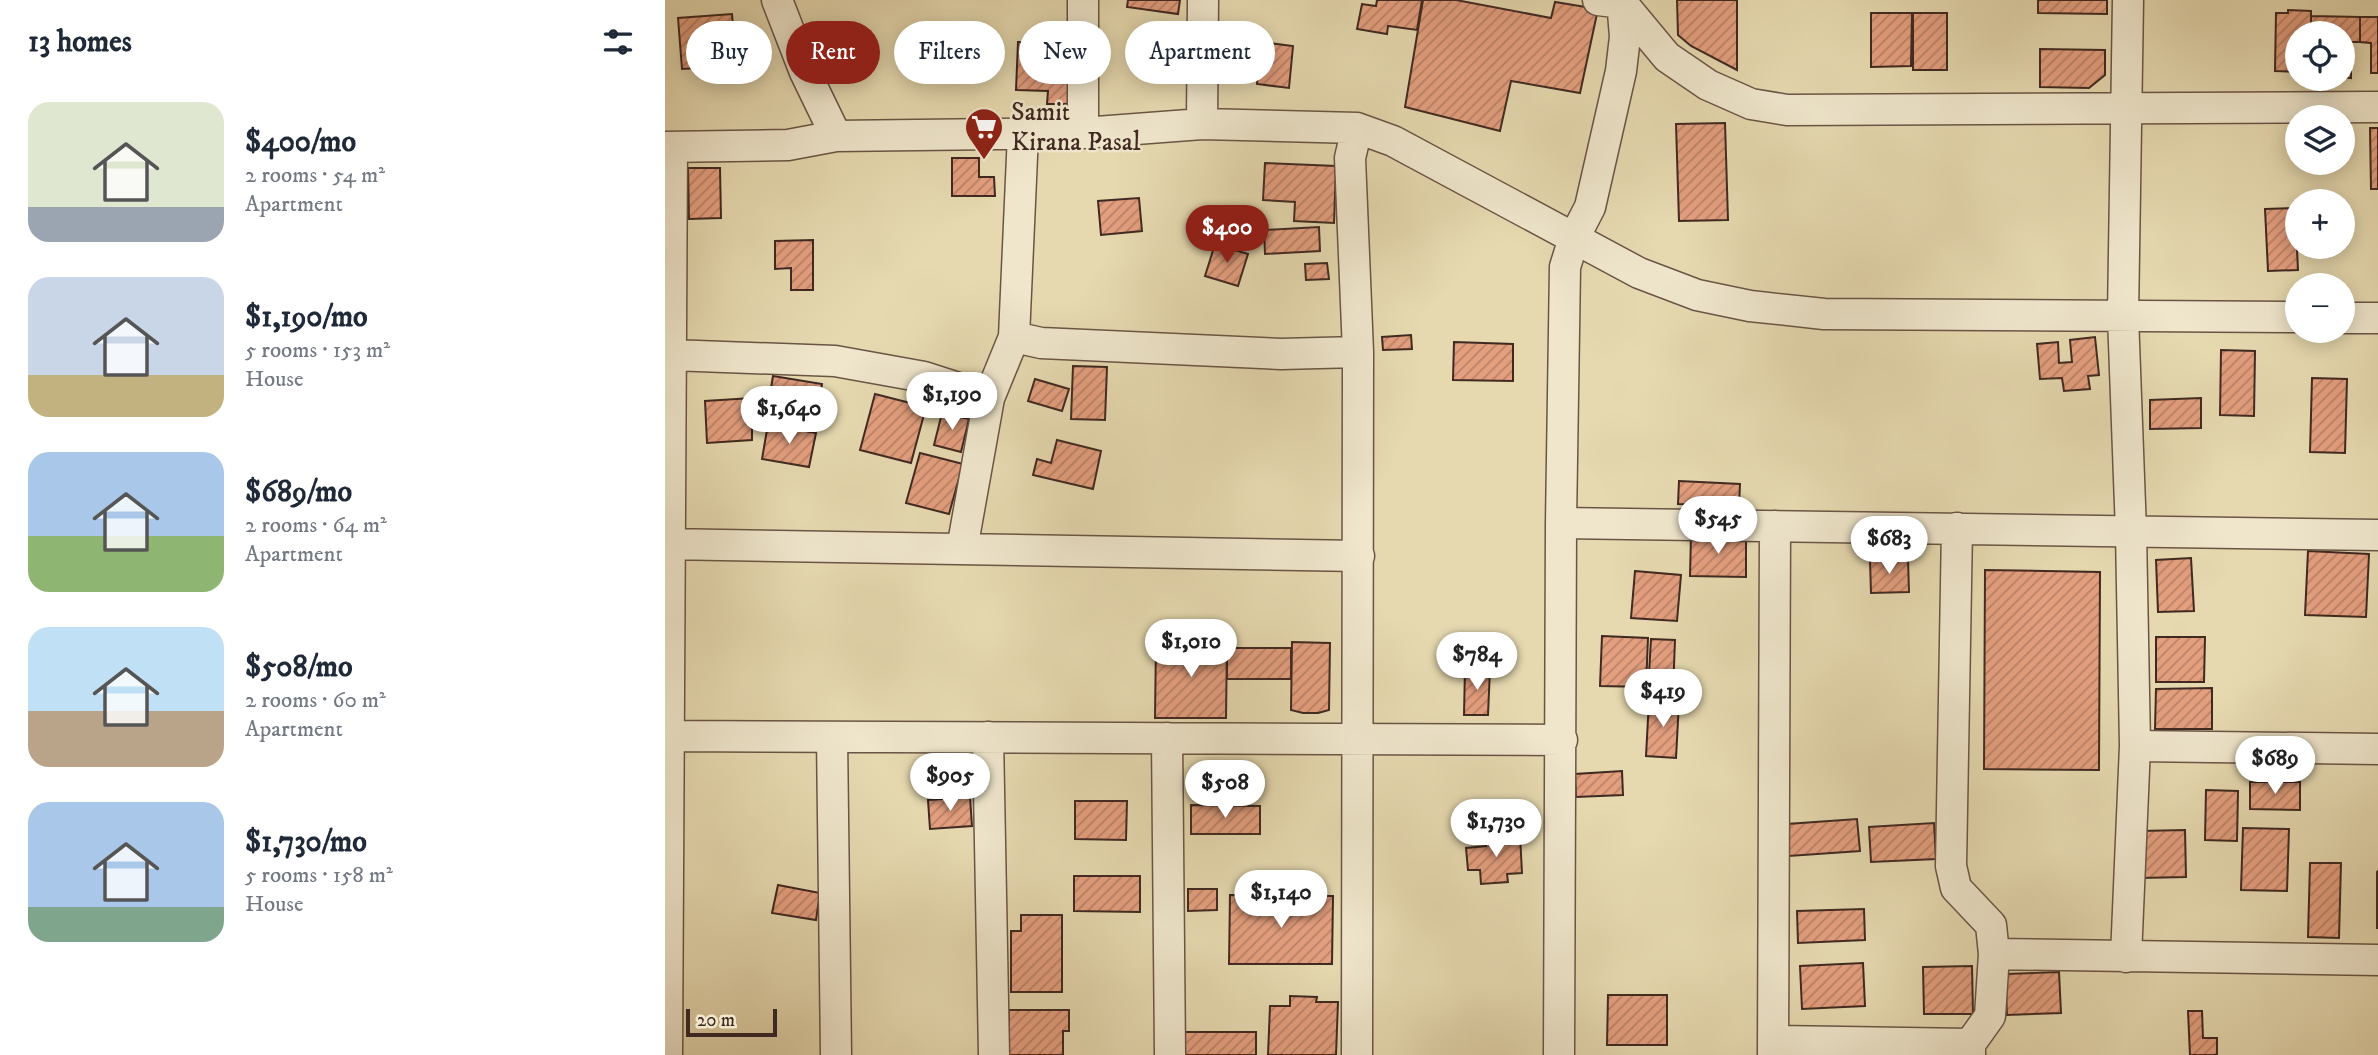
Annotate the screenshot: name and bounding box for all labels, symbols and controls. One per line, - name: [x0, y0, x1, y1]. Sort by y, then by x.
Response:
- chip: Buy: [686, 21, 772, 84]
- chip: Rent: [786, 21, 880, 84]
- chip: Filters: [894, 21, 1005, 84]
- chip: New: [1019, 21, 1111, 84]
- chip: Apartment: [1125, 21, 1275, 84]
- map controls: [2285, 21, 2355, 343]
- button: locate: [2285, 21, 2355, 91]
- icon: filters: [599, 23, 637, 61]
- text: 13 homes: [28, 24, 132, 61]
- place label: Samit Kirana Pasal: [1011, 96, 1141, 159]
- button: layers: [2285, 105, 2355, 175]
- supermarket icon: Samit Kirana Pasal: [963, 106, 1005, 161]
- text: $400/mo: [245, 124, 356, 161]
- icon: home: [84, 130, 168, 214]
- text: 2 rooms · 54 m²: [245, 161, 385, 190]
- button: +: [2285, 189, 2355, 259]
- text: Apartment: [245, 190, 343, 219]
- pin: $400: [1186, 205, 1268, 265]
- text: $400: [1202, 213, 1252, 242]
- button: −: [2285, 273, 2355, 343]
- text: $1,190/mo: [245, 299, 368, 336]
- icon: home: [84, 305, 168, 389]
- text: 5 rooms · 153 m²: [245, 336, 390, 365]
- text: House: [245, 365, 303, 394]
- pin: $1,190: [895, 372, 1009, 432]
- text: $1,190: [922, 380, 982, 409]
- pin: $1,640: [732, 386, 846, 446]
- text: $1,640: [757, 394, 821, 423]
- text: $689/mo: [245, 474, 352, 511]
- icon: home: [84, 480, 168, 564]
- pin: $545: [1677, 496, 1759, 556]
- text: $545: [1694, 504, 1742, 533]
- text: 2 rooms · 64 m²: [245, 511, 387, 540]
- pin: $683: [1848, 516, 1930, 576]
- text: $683: [1867, 524, 1911, 553]
- text: Apartment: [245, 540, 343, 569]
- pin: $1,010: [1134, 620, 1248, 679]
- text: $1,010: [1161, 627, 1221, 656]
- pin: $784: [1436, 632, 1518, 692]
- text: $784: [1452, 640, 1502, 669]
- text: $508/mo: [245, 649, 353, 686]
- icon: home: [84, 655, 168, 739]
- pin: $419: [1622, 670, 1704, 729]
- text: $419: [1640, 677, 1686, 706]
- text: 2 rooms · 60 m²: [245, 686, 386, 715]
- text: Apartment: [245, 715, 343, 744]
- pin: $689: [2234, 736, 2316, 796]
- text: $689: [2251, 744, 2299, 773]
- pin: $905: [909, 754, 991, 813]
- pin: $508: [1184, 760, 1266, 820]
- text: $905: [926, 761, 974, 790]
- text: $508: [1201, 768, 1249, 797]
- pin: $1,730: [1439, 800, 1553, 859]
- text: $1,730: [1467, 807, 1525, 836]
- text: $1,730/mo: [245, 824, 367, 861]
- icon: home: [84, 830, 168, 914]
- text: 5 rooms · 158 m²: [245, 861, 393, 890]
- pin: $1,140: [1224, 870, 1338, 930]
- text: $1,140: [1250, 878, 1312, 907]
- text: House: [245, 890, 303, 919]
- scale bar: [686, 1006, 777, 1038]
- text: 20 m: [697, 1009, 735, 1032]

